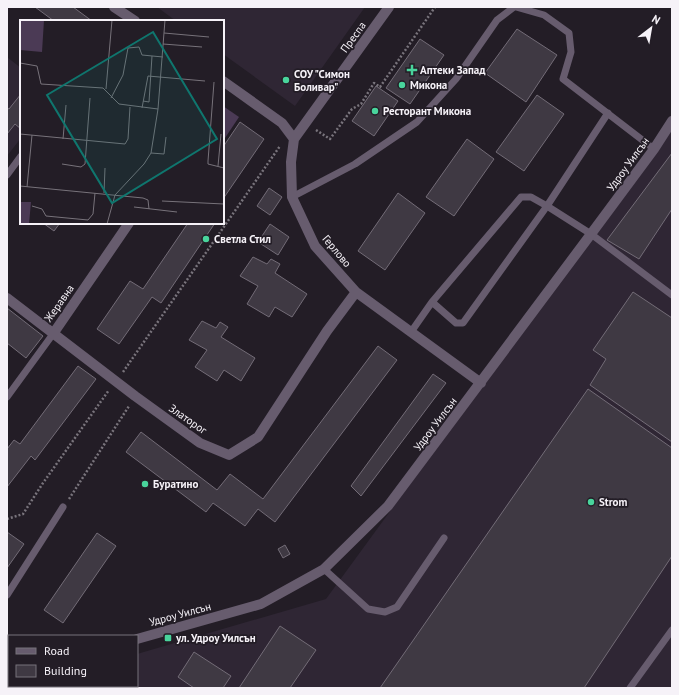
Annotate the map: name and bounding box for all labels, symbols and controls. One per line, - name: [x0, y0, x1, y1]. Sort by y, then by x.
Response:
- north arrow: [631, 8, 671, 48]
- text: N: [649, 12, 663, 27]
- street label: Преспа: [337, 19, 369, 55]
- inset map: [20, 20, 224, 224]
- place label: Аптеки Запад: [420, 63, 486, 77]
- marker: Аптеки Запад: [407, 65, 417, 75]
- place label: СОУ "Симон Боливар": [294, 67, 350, 94]
- marker: СОУ "Симон Боливар": [281, 75, 291, 85]
- place label: Микона: [410, 78, 447, 92]
- marker: Микона: [397, 80, 407, 90]
- place label: Ресторант Микона: [383, 104, 471, 118]
- marker: Ресторант Микона: [370, 106, 380, 116]
- street label: Удроу Уилсън: [604, 134, 652, 194]
- place label: Светла Стил: [214, 232, 271, 246]
- street label: Герлово: [319, 232, 355, 270]
- marker: Светла Стил: [201, 234, 211, 244]
- street label: Жеравна: [41, 282, 77, 325]
- street label: Удроу Уилсън: [410, 394, 460, 454]
- street label: Златорог: [166, 401, 210, 438]
- place label: Буратино: [153, 477, 198, 491]
- marker: Буратино: [140, 479, 150, 489]
- place label: Strom: [599, 495, 627, 509]
- marker: Strom: [586, 497, 596, 507]
- street label: Удроу Уилсън: [148, 599, 212, 629]
- place label: ул. Удроу Уилсън: [175, 631, 256, 645]
- marker: ул. Удроу Уилсън: [163, 633, 173, 643]
- legend: [8, 635, 138, 687]
- text: Road: [44, 643, 69, 658]
- text: Building: [44, 663, 87, 678]

